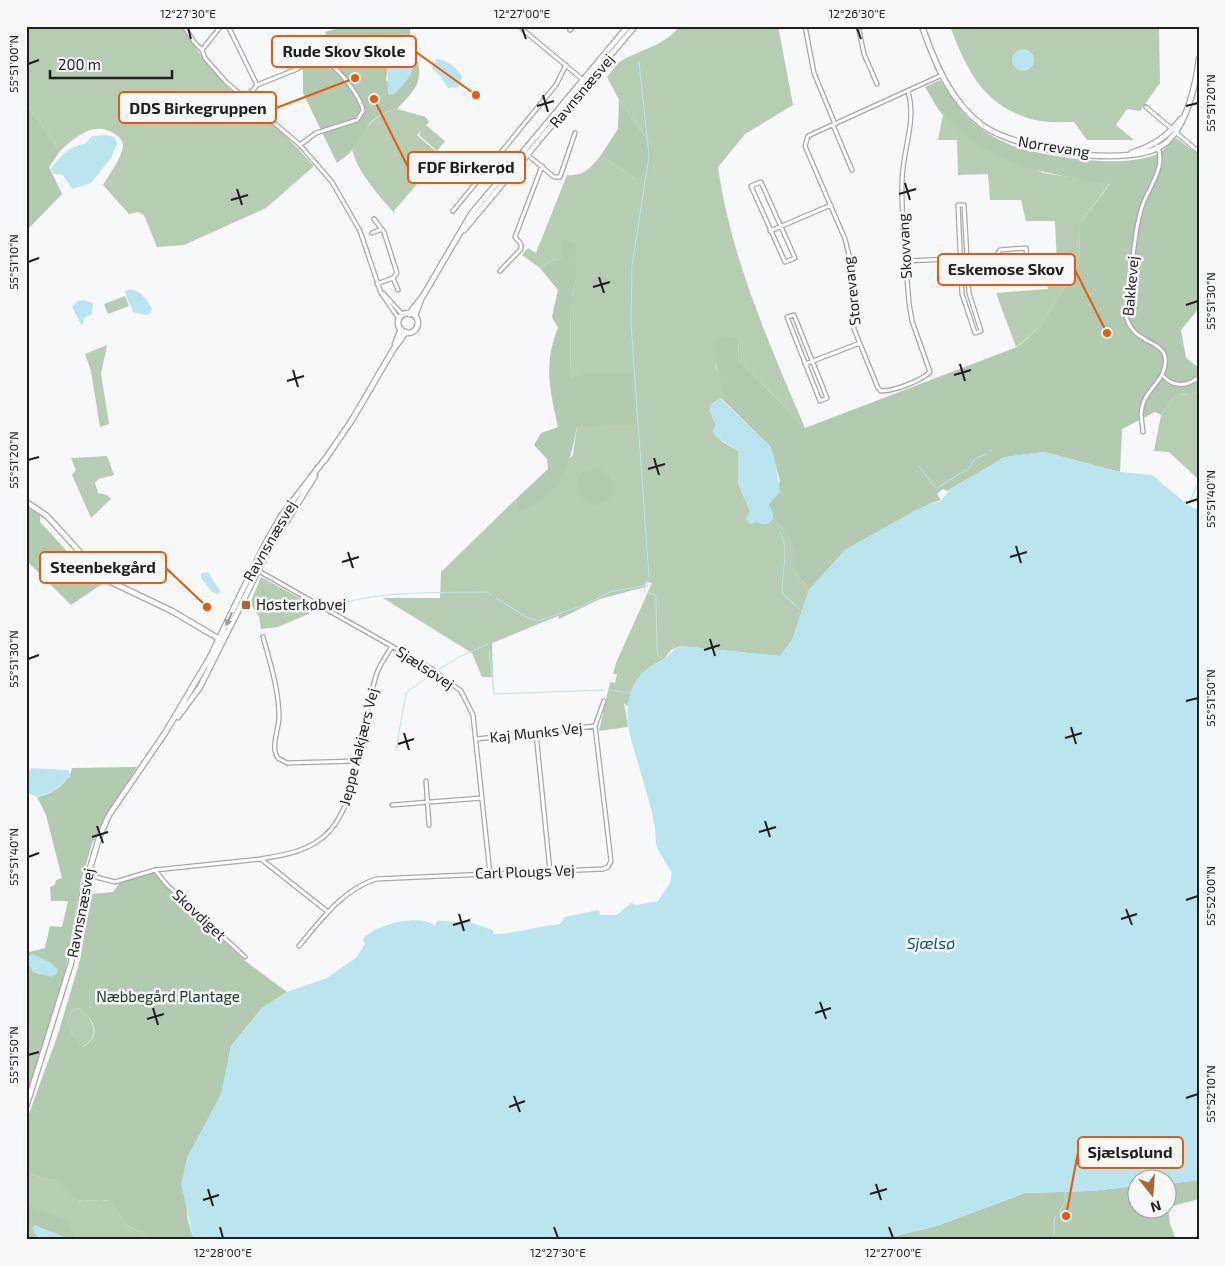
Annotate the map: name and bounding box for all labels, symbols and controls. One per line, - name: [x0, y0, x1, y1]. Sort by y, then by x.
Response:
- text: 12°27'30"E: [160, 6, 216, 20]
- text: 12°27'00"E: [494, 6, 551, 20]
- text: 12°26'30"E: [829, 6, 886, 20]
- text: 55°51'00"N: [6, 35, 20, 93]
- callout: Rude Skov Skole: [272, 36, 416, 67]
- text: Rude Skov Skole: [282, 41, 406, 60]
- scale bar: [50, 48, 172, 80]
- street label: Ravnsnæsvej: [545, 50, 618, 132]
- text: 200 m: [58, 55, 101, 73]
- text: 55°51'20"N: [1203, 74, 1217, 132]
- callout: DDS Birkegruppen: [119, 92, 276, 123]
- text: DDS Birkegruppen: [129, 98, 267, 117]
- street label: Nørrevang: [1017, 131, 1092, 161]
- callout: FDF Birkerød: [408, 152, 525, 183]
- text: FDF Birkerød: [418, 157, 514, 176]
- street label: Skovvang: [893, 212, 915, 279]
- text: 55°51'10"N: [6, 234, 20, 290]
- callout: Eskemose Skov: [938, 254, 1075, 285]
- street label: Storevang: [838, 255, 864, 327]
- street label: Bakkevej: [1118, 255, 1143, 317]
- text: Eskemose Skov: [948, 259, 1064, 278]
- text: 55°51'30"N: [1203, 272, 1217, 330]
- text: 55°51'20"N: [6, 431, 20, 489]
- text: 55°51'40"N: [1203, 470, 1217, 528]
- street label: Ravnsnæsvej: [239, 497, 300, 585]
- callout: Steenbekgård: [40, 552, 166, 583]
- text: Steenbekgård: [50, 557, 156, 576]
- place label: Høsterkøbvej: [256, 595, 346, 614]
- marker: Høsterkøbvej: [240, 599, 252, 611]
- one-way arrow: [224, 612, 233, 627]
- text: 55°51'30"N: [6, 630, 20, 688]
- street label: Sjælsøvej: [393, 642, 458, 693]
- text: 55°51'50"N: [1203, 669, 1217, 727]
- street label: Jeppe Aakjærs Vej: [335, 686, 382, 808]
- street label: Kaj Munks Vej: [489, 718, 583, 747]
- text: 55°51'40"N: [6, 828, 20, 886]
- street label: Carl Plougs Vej: [475, 860, 575, 883]
- text: 55°52'00"N: [1203, 866, 1217, 926]
- street label: Ravnsnæsvej: [63, 867, 98, 959]
- street label: Skovdiget: [169, 885, 230, 944]
- water label: Sjælsø: [907, 933, 955, 953]
- park label: Næbbegård Plantage: [96, 987, 240, 1005]
- text: 55°51'50"N: [6, 1026, 20, 1084]
- text: 55°52'10"N: [1203, 1065, 1217, 1123]
- callout: Sjælsølund: [1078, 1137, 1183, 1168]
- text: Sjælsølund: [1088, 1142, 1172, 1161]
- north arrow: [1128, 1168, 1178, 1218]
- text: N: [1149, 1197, 1163, 1217]
- text: 12°28'00"E: [194, 1245, 252, 1259]
- text: 12°27'30"E: [530, 1245, 586, 1259]
- text: 12°27'00"E: [865, 1245, 922, 1259]

